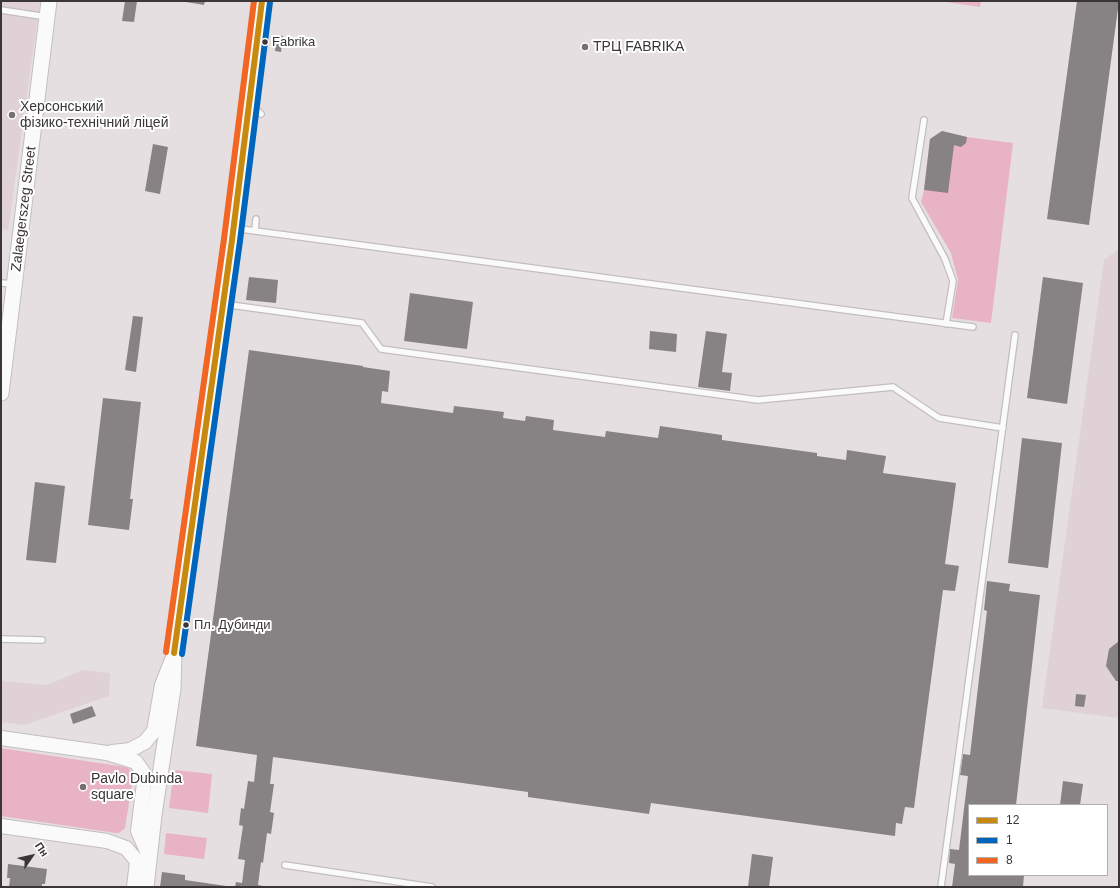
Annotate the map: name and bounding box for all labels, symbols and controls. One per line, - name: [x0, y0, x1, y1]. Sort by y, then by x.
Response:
- place label: Fabrika: [272, 34, 315, 50]
- marker: Fabrika: [260, 37, 270, 47]
- place label: ТРЦ FABRIKA: [593, 39, 684, 55]
- marker: ТРЦ FABRIKA: [580, 42, 590, 52]
- place label: Херсонський фізико-технічний ліцей: [20, 99, 168, 132]
- marker: Херсонський фізико-технічний ліцей: [7, 110, 17, 120]
- street label: Zalaegerszeg Street: [8, 145, 40, 273]
- place label: Пл. Дубинди: [194, 617, 271, 633]
- marker: Пл. Дубинди: [181, 620, 191, 630]
- place label: Pavlo Dubinda square: [91, 771, 182, 804]
- marker: Pavlo Dubinda square: [78, 782, 88, 792]
- legend: [968, 804, 1108, 876]
- text: 12: [1006, 813, 1019, 827]
- text: 1: [1006, 833, 1013, 847]
- north arrow: [12, 836, 52, 876]
- text: Пн: [33, 840, 51, 859]
- text: 8: [1006, 853, 1013, 867]

